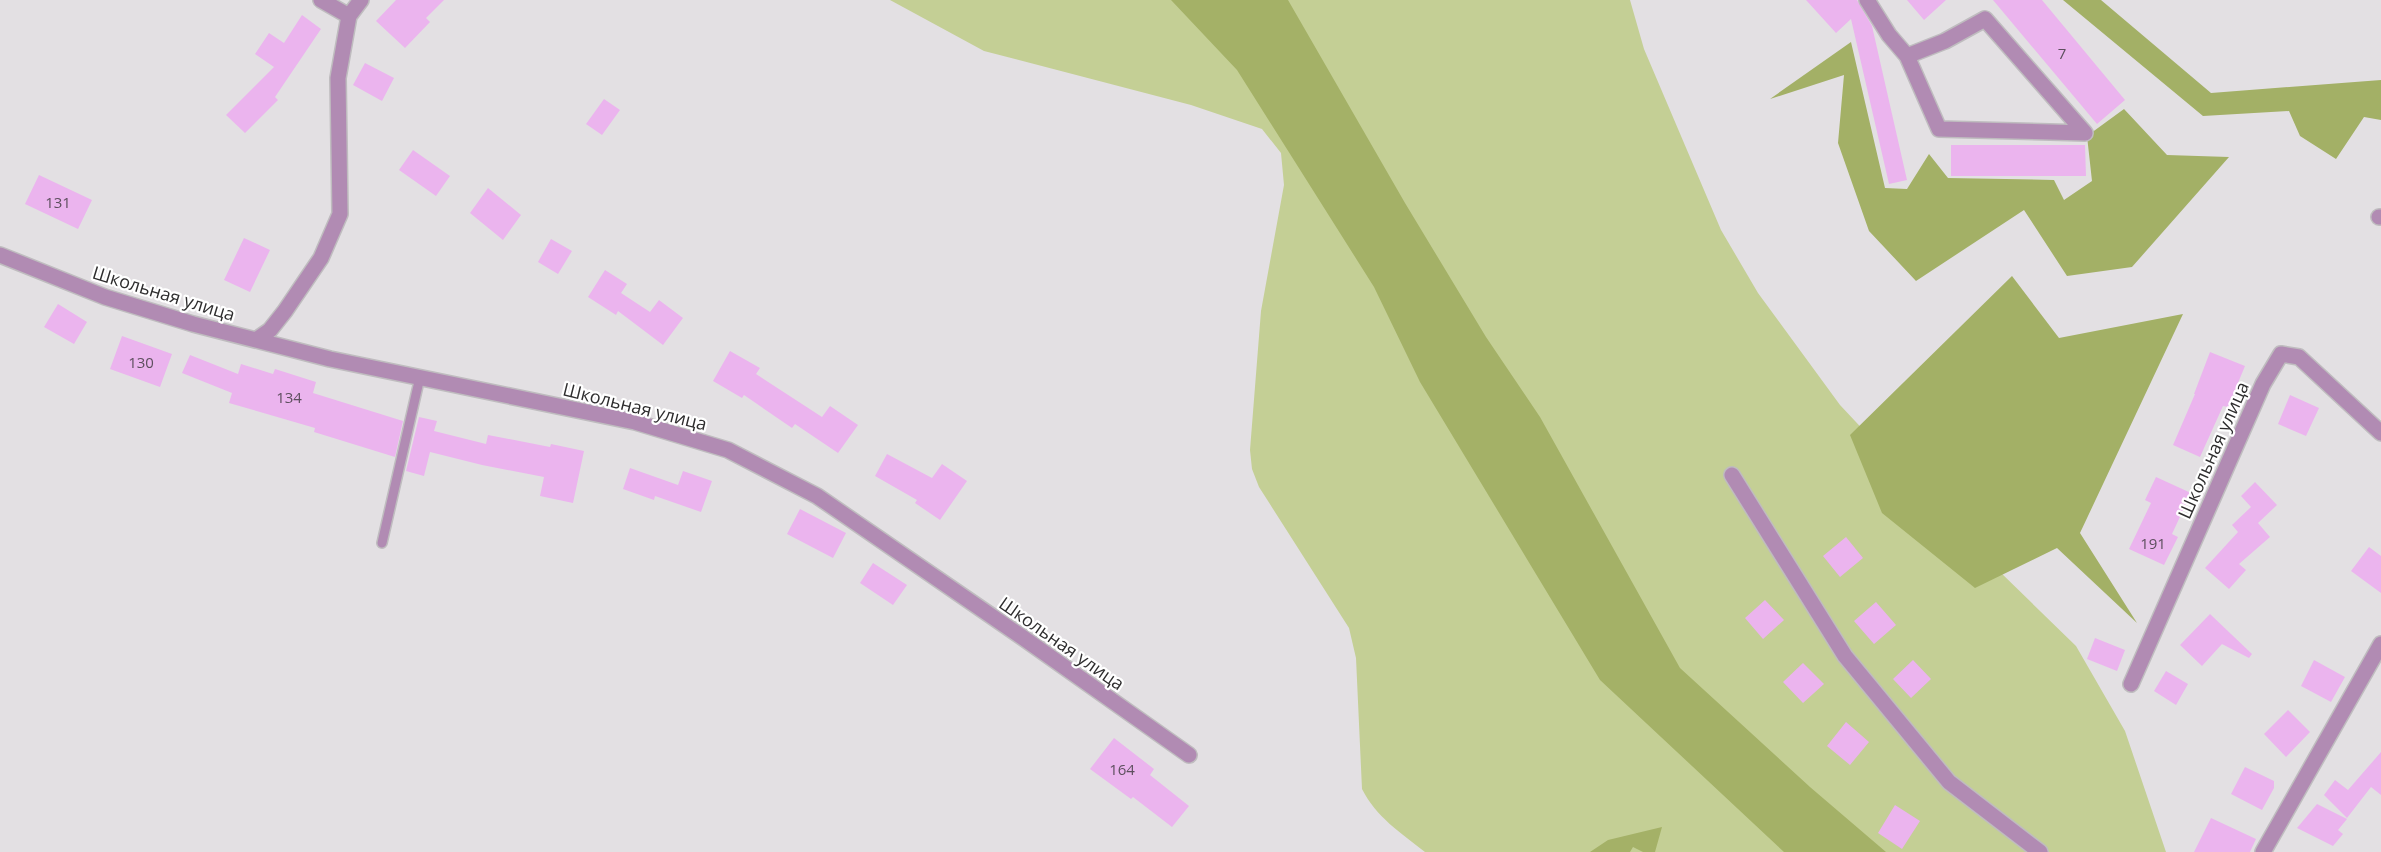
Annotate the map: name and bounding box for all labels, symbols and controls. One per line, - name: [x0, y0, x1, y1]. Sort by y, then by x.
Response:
- house number: 7: [2058, 43, 2066, 63]
- house number: 131: [45, 192, 71, 212]
- street label: Школьная улица: [90, 260, 238, 326]
- house number: 130: [128, 352, 154, 372]
- street label: Школьная улица: [560, 376, 710, 436]
- street label: Школьная улица: [2172, 378, 2254, 522]
- house number: 134: [276, 387, 302, 407]
- house number: 191: [2140, 533, 2166, 553]
- street label: Школьная улица: [995, 591, 1129, 695]
- house number: 164: [1109, 759, 1135, 779]

